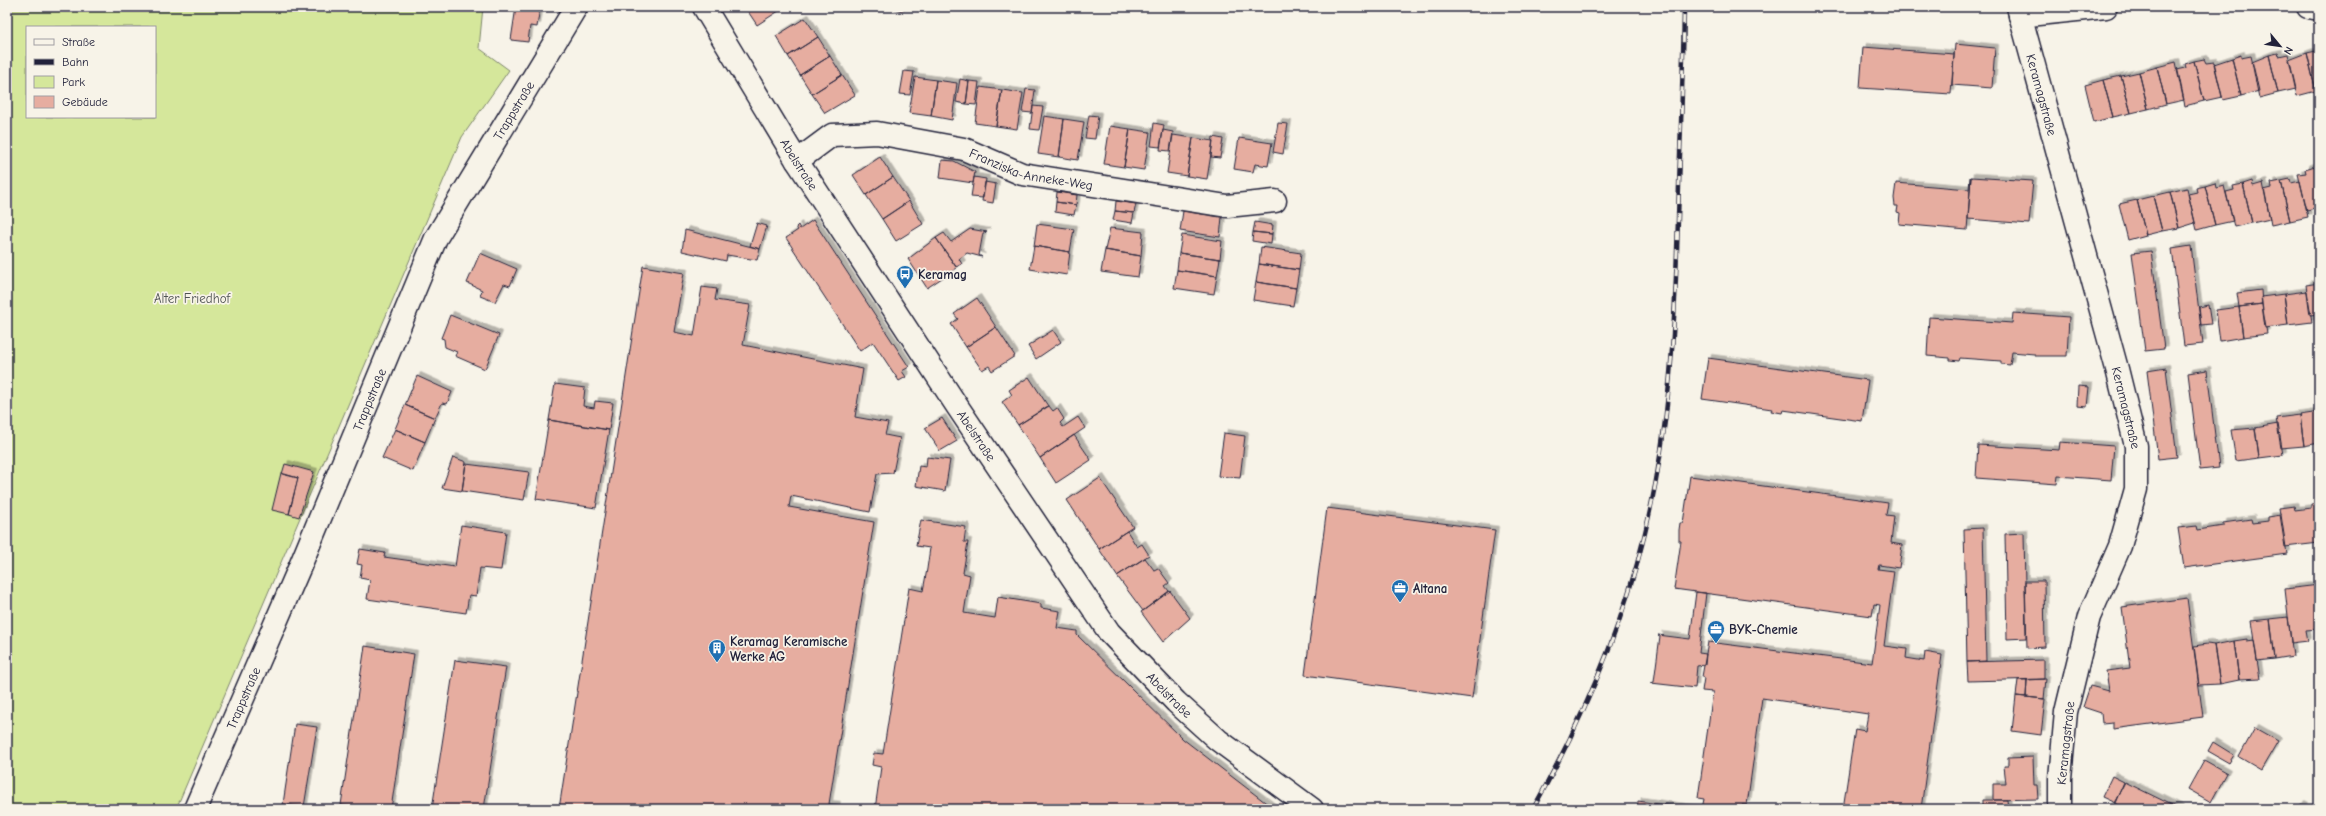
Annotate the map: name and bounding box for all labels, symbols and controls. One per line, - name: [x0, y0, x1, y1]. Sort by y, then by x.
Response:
- legend: [26, 26, 156, 118]
- north arrow: [2260, 26, 2300, 66]
- text: Straße: [62, 35, 95, 49]
- text: N: [2281, 44, 2296, 57]
- street label: Keramagstraße: [2023, 52, 2060, 138]
- text: Bahn: [62, 55, 89, 69]
- text: Park: [62, 75, 85, 89]
- street label: Trappstraße: [490, 78, 538, 143]
- text: Gebäude: [62, 95, 108, 109]
- street label: Abelstraße: [777, 136, 821, 194]
- street label: Franziska-Anneke-Weg: [967, 145, 1094, 193]
- bus stop icon: Keramag: [895, 264, 915, 289]
- place label: Keramag: [918, 267, 967, 282]
- park label: Alter Friedhof: [154, 291, 231, 306]
- street label: Keramagstraße: [2109, 365, 2143, 451]
- street label: Trappstraße: [350, 366, 389, 433]
- street label: Abelstraße: [954, 407, 999, 464]
- office icon: Altana: [1390, 578, 1410, 603]
- place label: Altana: [1413, 581, 1447, 596]
- office icon: BYK-Chemie: [1706, 619, 1726, 644]
- place label: BYK-Chemie: [1729, 622, 1798, 637]
- place label: Keramag Keramische Werke AG: [730, 634, 848, 664]
- building icon: Keramag Keramische Werke AG: [707, 638, 727, 663]
- street label: Trappstraße: [223, 664, 264, 732]
- street label: Abelstraße: [1143, 669, 1195, 721]
- street label: Keramagstraße: [2054, 700, 2077, 786]

